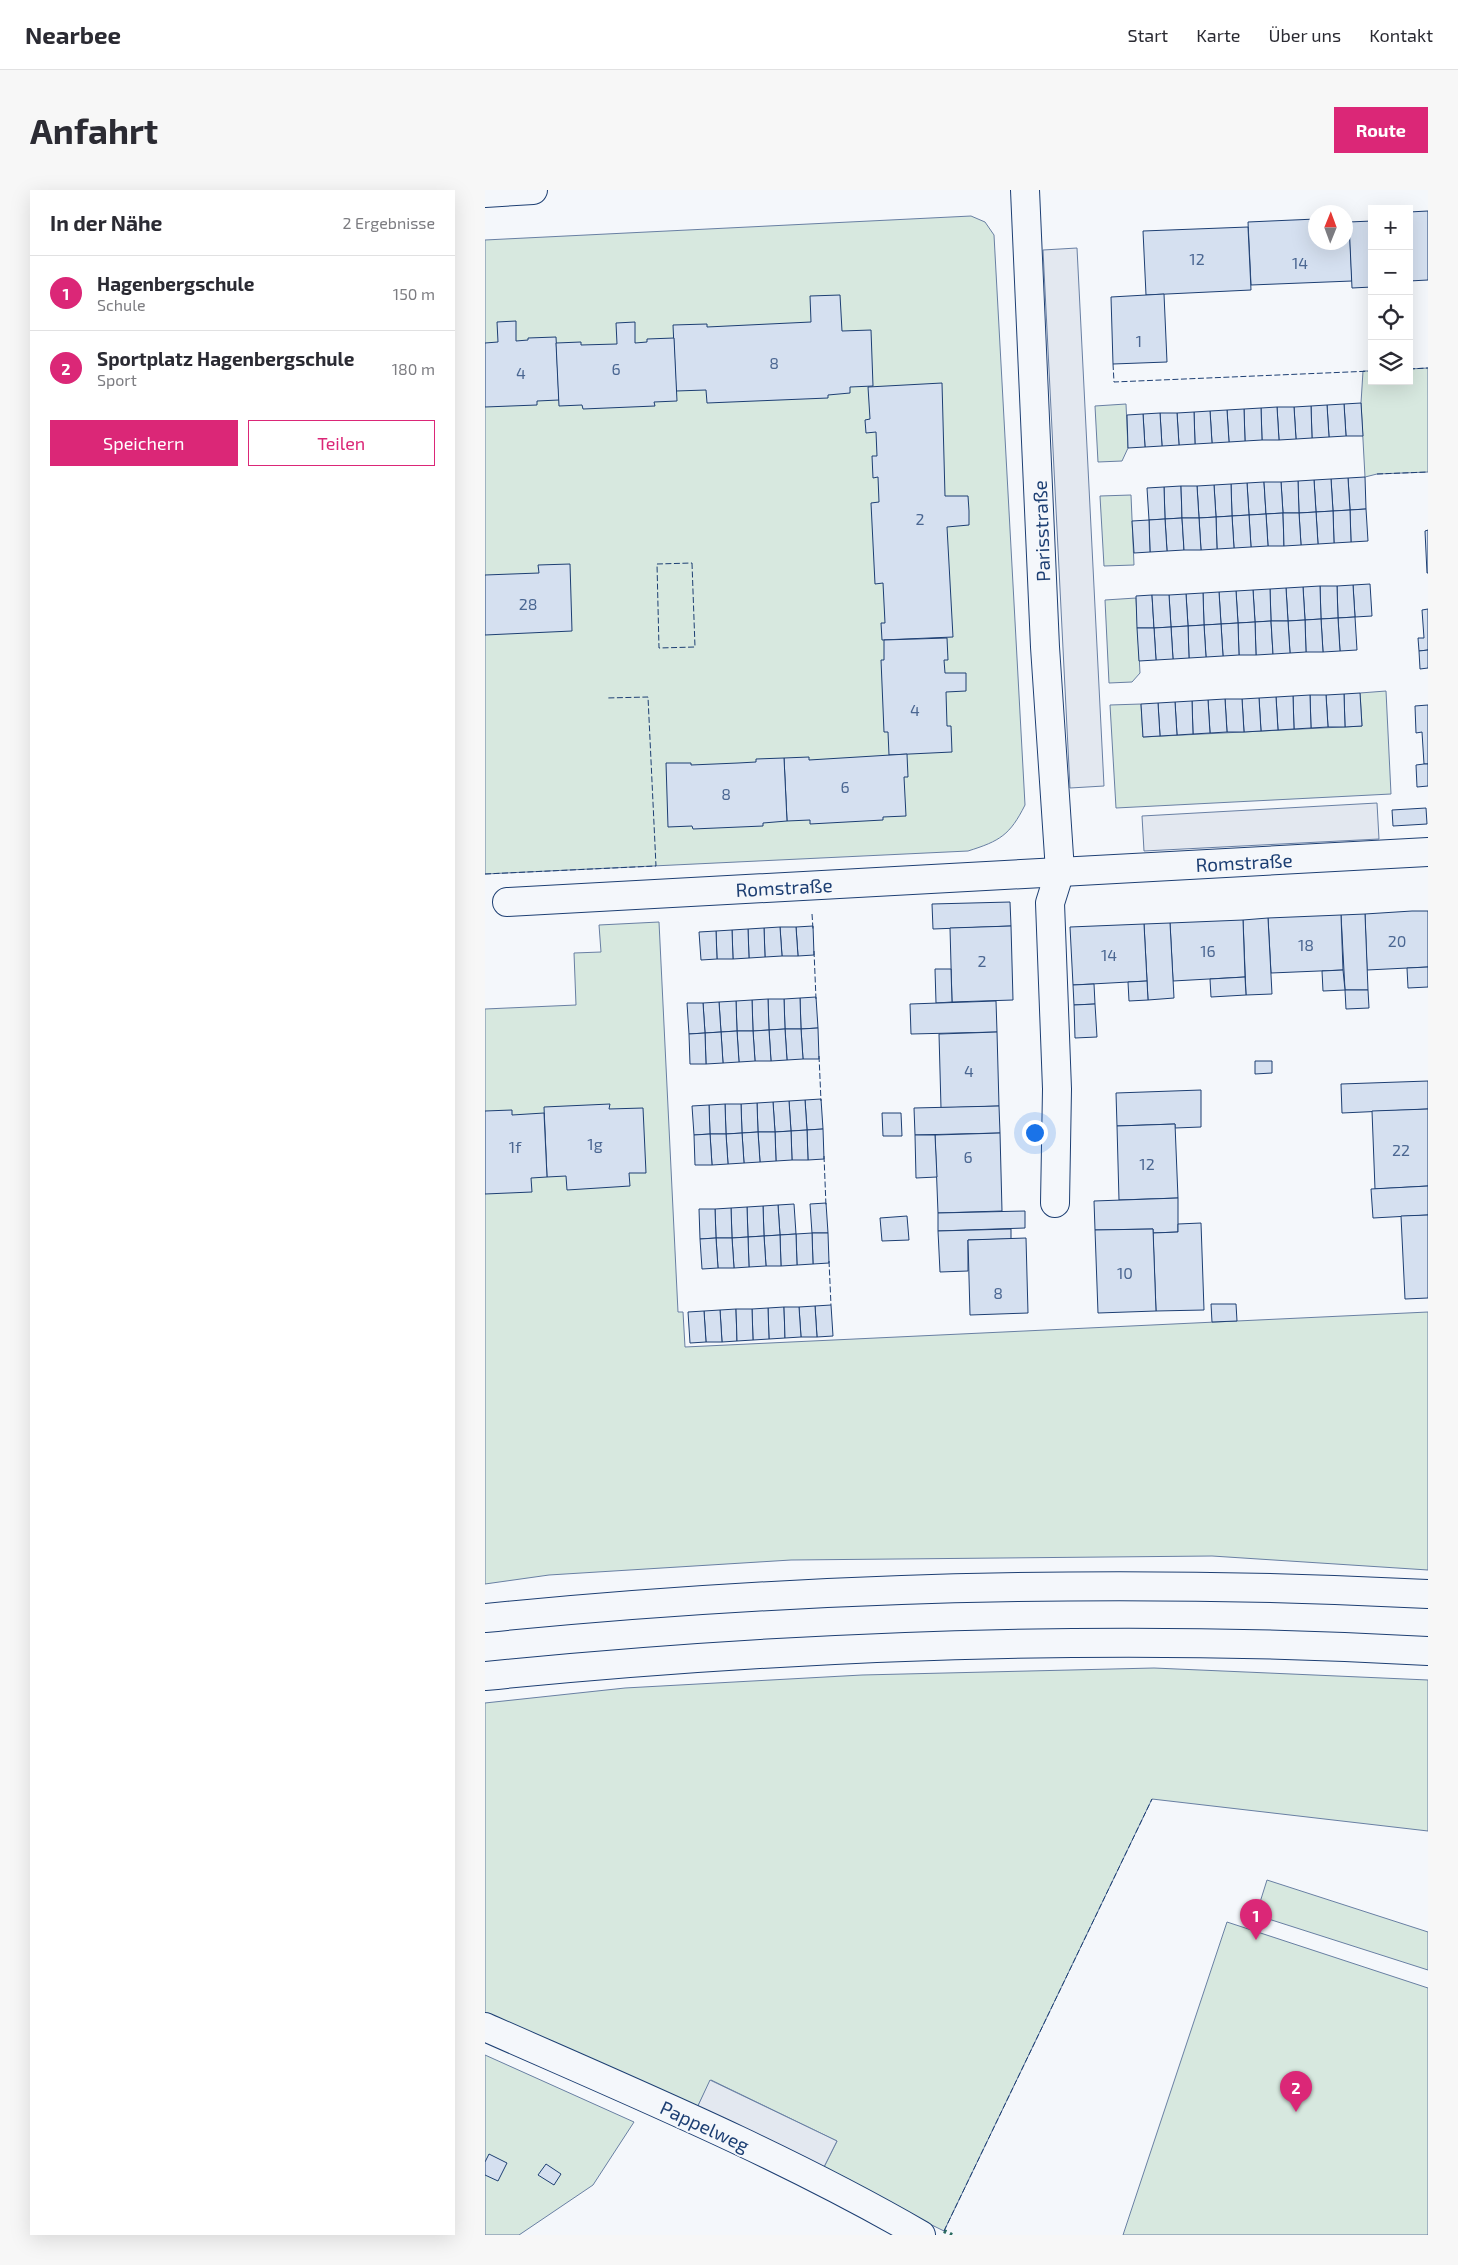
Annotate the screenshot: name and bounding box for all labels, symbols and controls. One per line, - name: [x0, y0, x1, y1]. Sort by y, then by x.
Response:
- text: Nearbee: [25, 20, 121, 49]
- text: Start: [1127, 24, 1168, 46]
- text: Karte: [1196, 24, 1241, 46]
- text: Über uns: [1269, 24, 1341, 46]
- text: Kontakt: [1369, 24, 1433, 46]
- button: Route: [1334, 107, 1428, 153]
- text: Anfahrt: [30, 109, 158, 151]
- north arrow: [1308, 205, 1353, 250]
- map controls: [1368, 205, 1413, 385]
- button: +: [1368, 205, 1413, 250]
- text: In der Nähe: [50, 210, 162, 235]
- text: 2 Ergebnisse: [342, 213, 435, 232]
- house number: 12: [1189, 249, 1205, 268]
- button: −: [1368, 250, 1413, 295]
- house number: 14: [1292, 253, 1308, 272]
- text: Hagenbergschule: [97, 272, 255, 295]
- text: 1: [63, 284, 69, 303]
- text: 150 m: [393, 284, 435, 303]
- text: Schule: [97, 295, 146, 314]
- button: locate: [1368, 295, 1413, 340]
- house number: 1: [1136, 331, 1142, 350]
- button: layers: [1368, 340, 1413, 385]
- text: Sportplatz Hagenbergschule: [97, 347, 355, 370]
- house number: 8: [769, 353, 779, 372]
- text: 2: [61, 359, 71, 378]
- text: 180 m: [392, 359, 435, 378]
- house number: 6: [611, 359, 621, 378]
- house number: 4: [516, 363, 526, 382]
- text: Sport: [97, 370, 137, 389]
- button: Speichern: [50, 420, 238, 466]
- button: Teilen: [248, 420, 435, 466]
- street label: Parisstraße: [1028, 480, 1054, 582]
- house number: 2: [916, 509, 925, 528]
- house number: 28: [519, 594, 537, 613]
- house number: 4: [910, 700, 920, 719]
- house number: 6: [840, 777, 850, 796]
- house number: 8: [721, 784, 731, 803]
- street label: Romstraße: [1195, 848, 1293, 876]
- street label: Romstraße: [735, 873, 833, 901]
- house number: 20: [1388, 931, 1406, 950]
- house number: 18: [1298, 935, 1314, 954]
- house number: 16: [1200, 941, 1216, 960]
- house number: 14: [1101, 945, 1117, 964]
- house number: 2: [978, 951, 987, 970]
- house number: 4: [964, 1061, 974, 1080]
- your location: [1022, 1120, 1048, 1146]
- house number: 1g: [587, 1134, 603, 1153]
- house number: 1f: [509, 1137, 522, 1156]
- house number: 22: [1392, 1140, 1410, 1159]
- house number: 6: [963, 1147, 973, 1166]
- house number: 12: [1139, 1154, 1155, 1173]
- house number: 10: [1117, 1263, 1133, 1282]
- house number: 8: [993, 1283, 1003, 1302]
- pin: 1: [1240, 1899, 1272, 1940]
- pin: 2: [1280, 2071, 1312, 2112]
- street label: Pappelweg: [657, 2095, 754, 2157]

